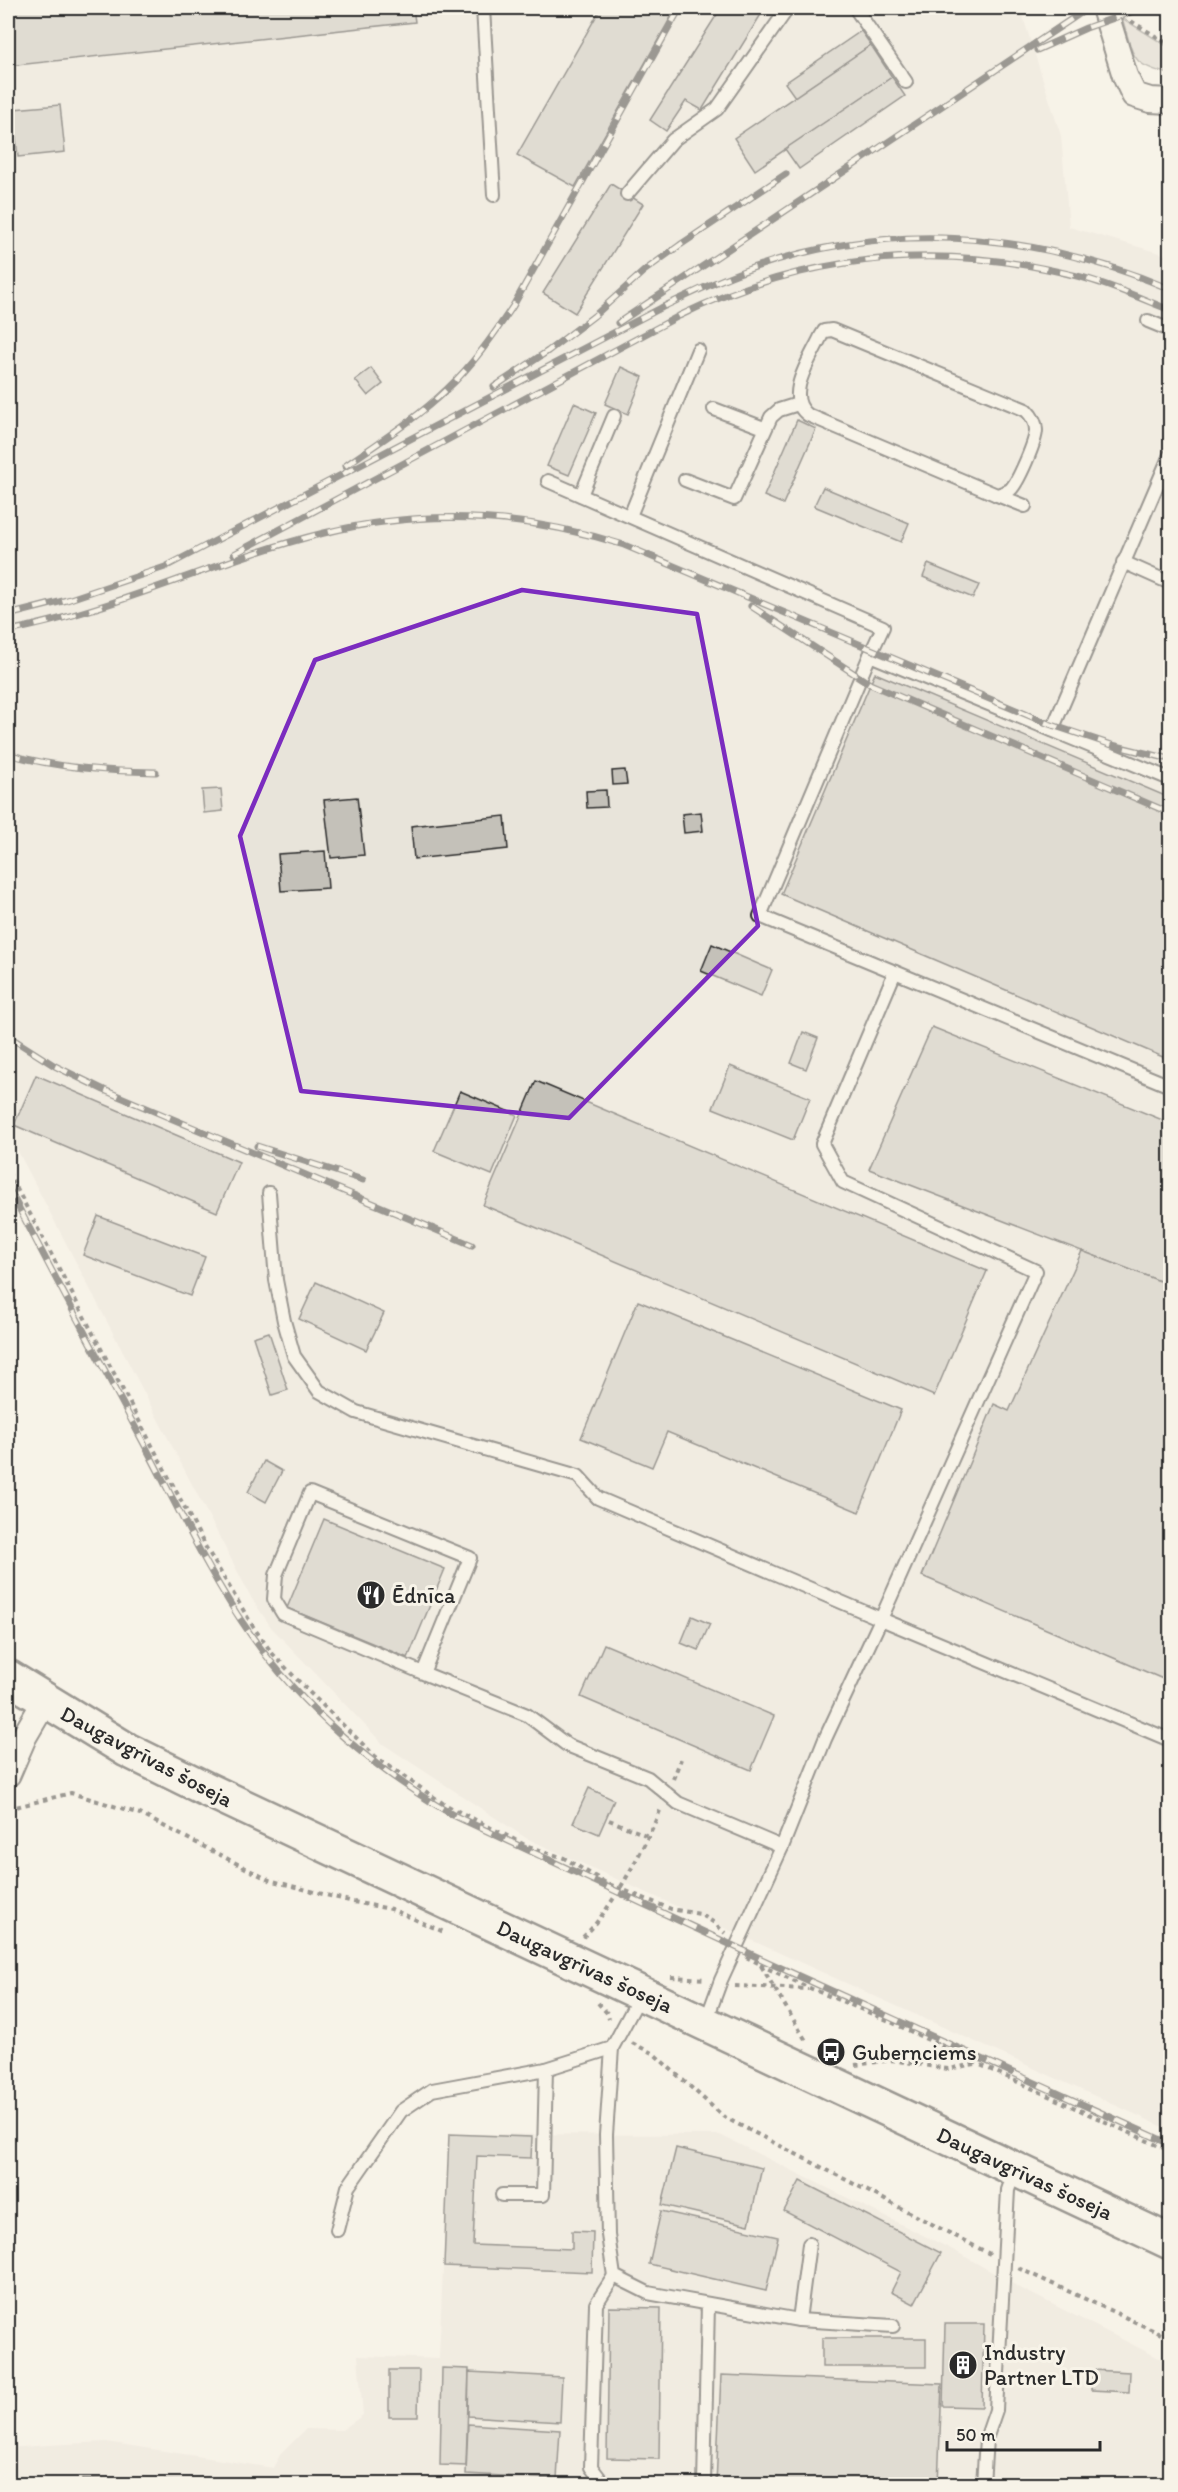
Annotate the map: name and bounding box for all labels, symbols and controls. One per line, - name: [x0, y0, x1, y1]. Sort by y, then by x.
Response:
- restaurant icon: Ēdnīca: [355, 1579, 387, 1611]
- place label: Ēdnīca: [392, 1582, 456, 1609]
- street label: Daugavgrīvas šoseja: [56, 1700, 238, 1814]
- street label: Daugavgrīvas šoseja: [492, 1914, 678, 2019]
- bus stop icon: Guberņciems: [815, 2036, 847, 2068]
- place label: Guberņciems: [852, 2039, 977, 2066]
- street label: Daugavgrīvas šoseja: [932, 2121, 1118, 2226]
- place label: Industry Partner LTD: [984, 2339, 1099, 2391]
- building icon: Industry Partner LTD: [947, 2349, 979, 2381]
- scale bar: [947, 2414, 1100, 2452]
- text: 50 m: [956, 2424, 996, 2446]

